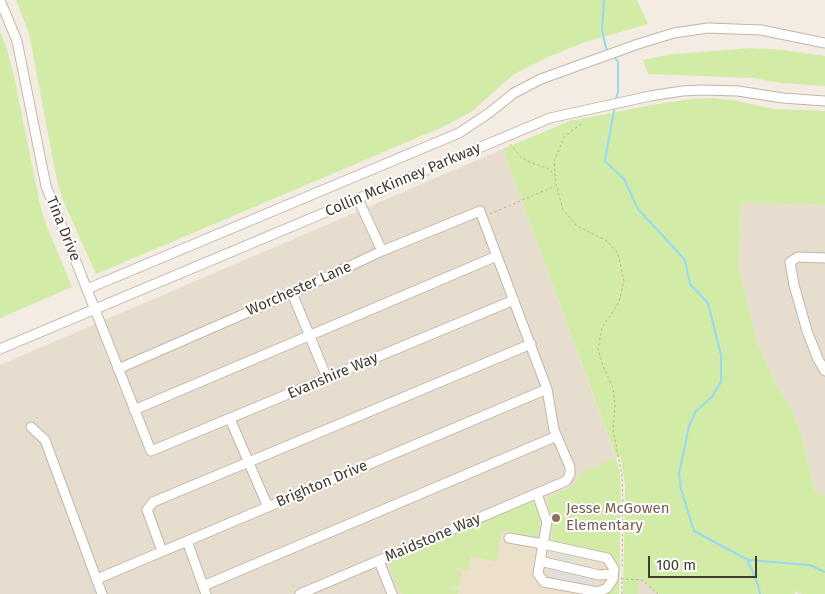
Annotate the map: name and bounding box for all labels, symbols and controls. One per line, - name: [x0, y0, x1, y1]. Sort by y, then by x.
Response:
- street label: Collin McKinney Parkway: [323, 139, 483, 221]
- street label: Tina Drive: [42, 194, 84, 264]
- street label: Worchester Lane: [244, 258, 354, 320]
- street label: Evanshire Way: [285, 349, 381, 403]
- street label: Brighton Drive: [274, 457, 370, 511]
- place label: Jesse McGowen Elementary: [566, 500, 670, 535]
- street label: Maidstone Way: [382, 510, 484, 566]
- marker: Jesse McGowen Elementary: [550, 512, 562, 524]
- scale bar: [650, 546, 759, 578]
- text: 100 m: [656, 556, 696, 574]

